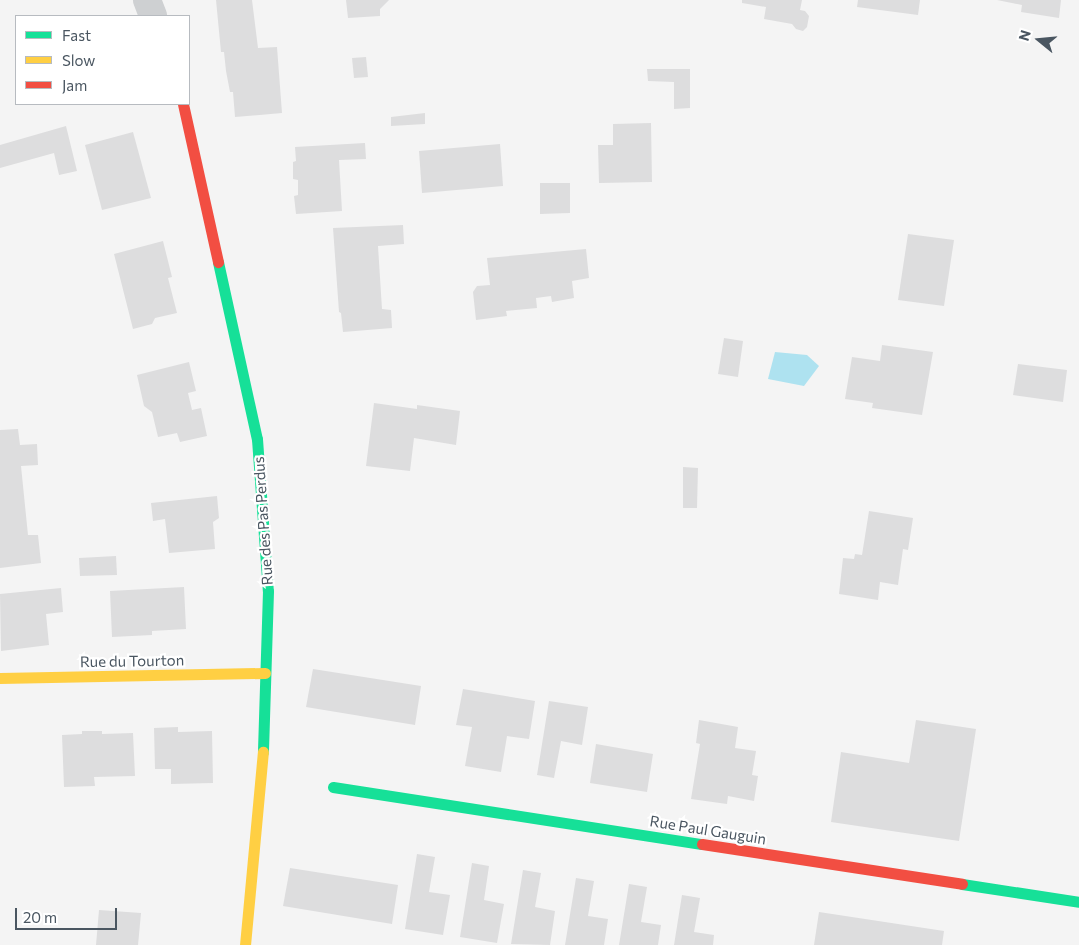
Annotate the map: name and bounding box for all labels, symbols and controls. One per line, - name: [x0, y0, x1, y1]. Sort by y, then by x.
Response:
- legend: [15, 15, 190, 105]
- north arrow: [1014, 15, 1064, 65]
- text: Fast: [62, 26, 91, 44]
- text: N: [1015, 28, 1034, 43]
- text: Slow: [62, 51, 95, 69]
- text: Jam: [62, 76, 87, 94]
- street label: Rue des Pas Perdus: [250, 456, 276, 586]
- street label: Rue du Tourton: [80, 651, 184, 671]
- street label: Rue Paul Gauguin: [649, 812, 767, 848]
- scale bar: [18, 898, 120, 930]
- text: 20 m: [23, 908, 57, 926]

